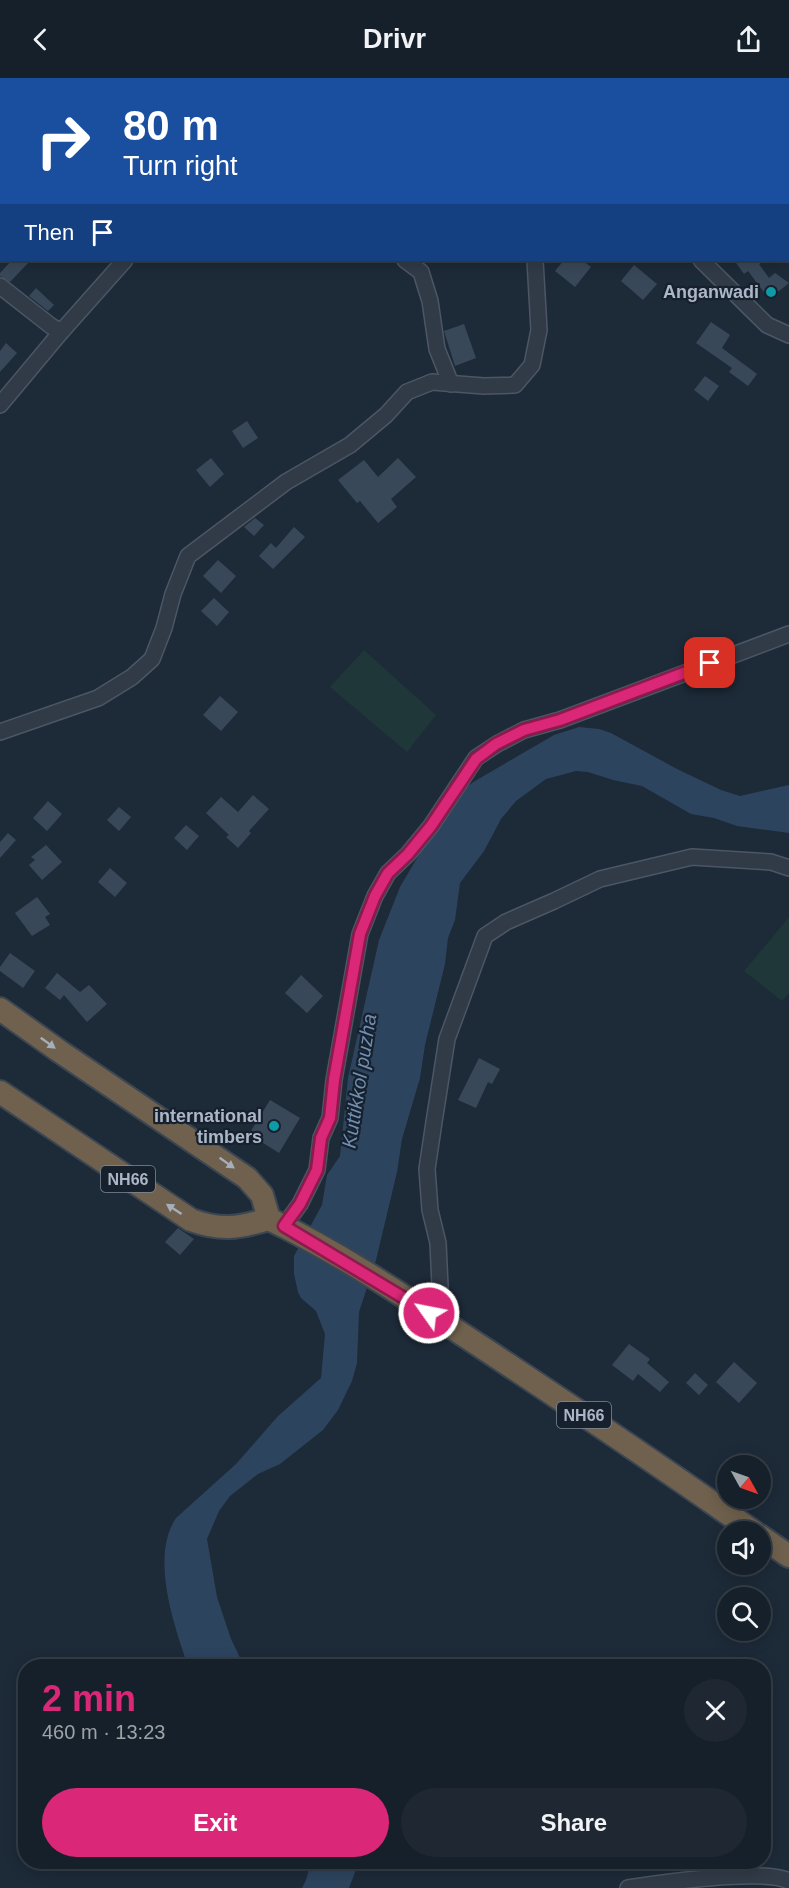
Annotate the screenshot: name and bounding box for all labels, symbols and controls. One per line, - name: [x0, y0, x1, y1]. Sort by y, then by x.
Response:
- icon: back: [24, 23, 57, 56]
- icon: share: [732, 23, 765, 56]
- text: Drivr: [363, 24, 426, 54]
- icon: right: [24, 102, 102, 180]
- text: 80 m: [123, 102, 219, 149]
- text: Turn right: [123, 151, 238, 181]
- icon: arrive: [86, 216, 119, 249]
- text: Then: [24, 220, 74, 245]
- place label: Anganwadi: [663, 282, 759, 302]
- marker: Anganwadi: [764, 285, 778, 299]
- pin: [684, 637, 735, 688]
- icon: arrive: [693, 646, 726, 679]
- water label: Kuttikkol puzha: [338, 1012, 380, 1150]
- one-way arrow: [39, 1037, 55, 1049]
- place label: international timbers: [154, 1106, 262, 1147]
- marker: international timbers: [267, 1119, 281, 1133]
- one-way arrow: [219, 1157, 235, 1168]
- road number: NH66: [101, 1166, 155, 1192]
- one-way arrow: [166, 1204, 182, 1215]
- position arrow: [397, 1281, 461, 1345]
- road number: NH66: [557, 1402, 611, 1428]
- north arrow: [717, 1455, 771, 1509]
- map controls: [717, 1455, 771, 1641]
- button: sound: [717, 1521, 771, 1575]
- button: search: [717, 1587, 771, 1641]
- text: 2 min: [42, 1678, 136, 1719]
- button: close: [684, 1679, 747, 1742]
- text: 460 m · 13:23: [42, 1721, 165, 1743]
- button: Exit: [42, 1788, 389, 1857]
- button: Share: [401, 1788, 747, 1857]

